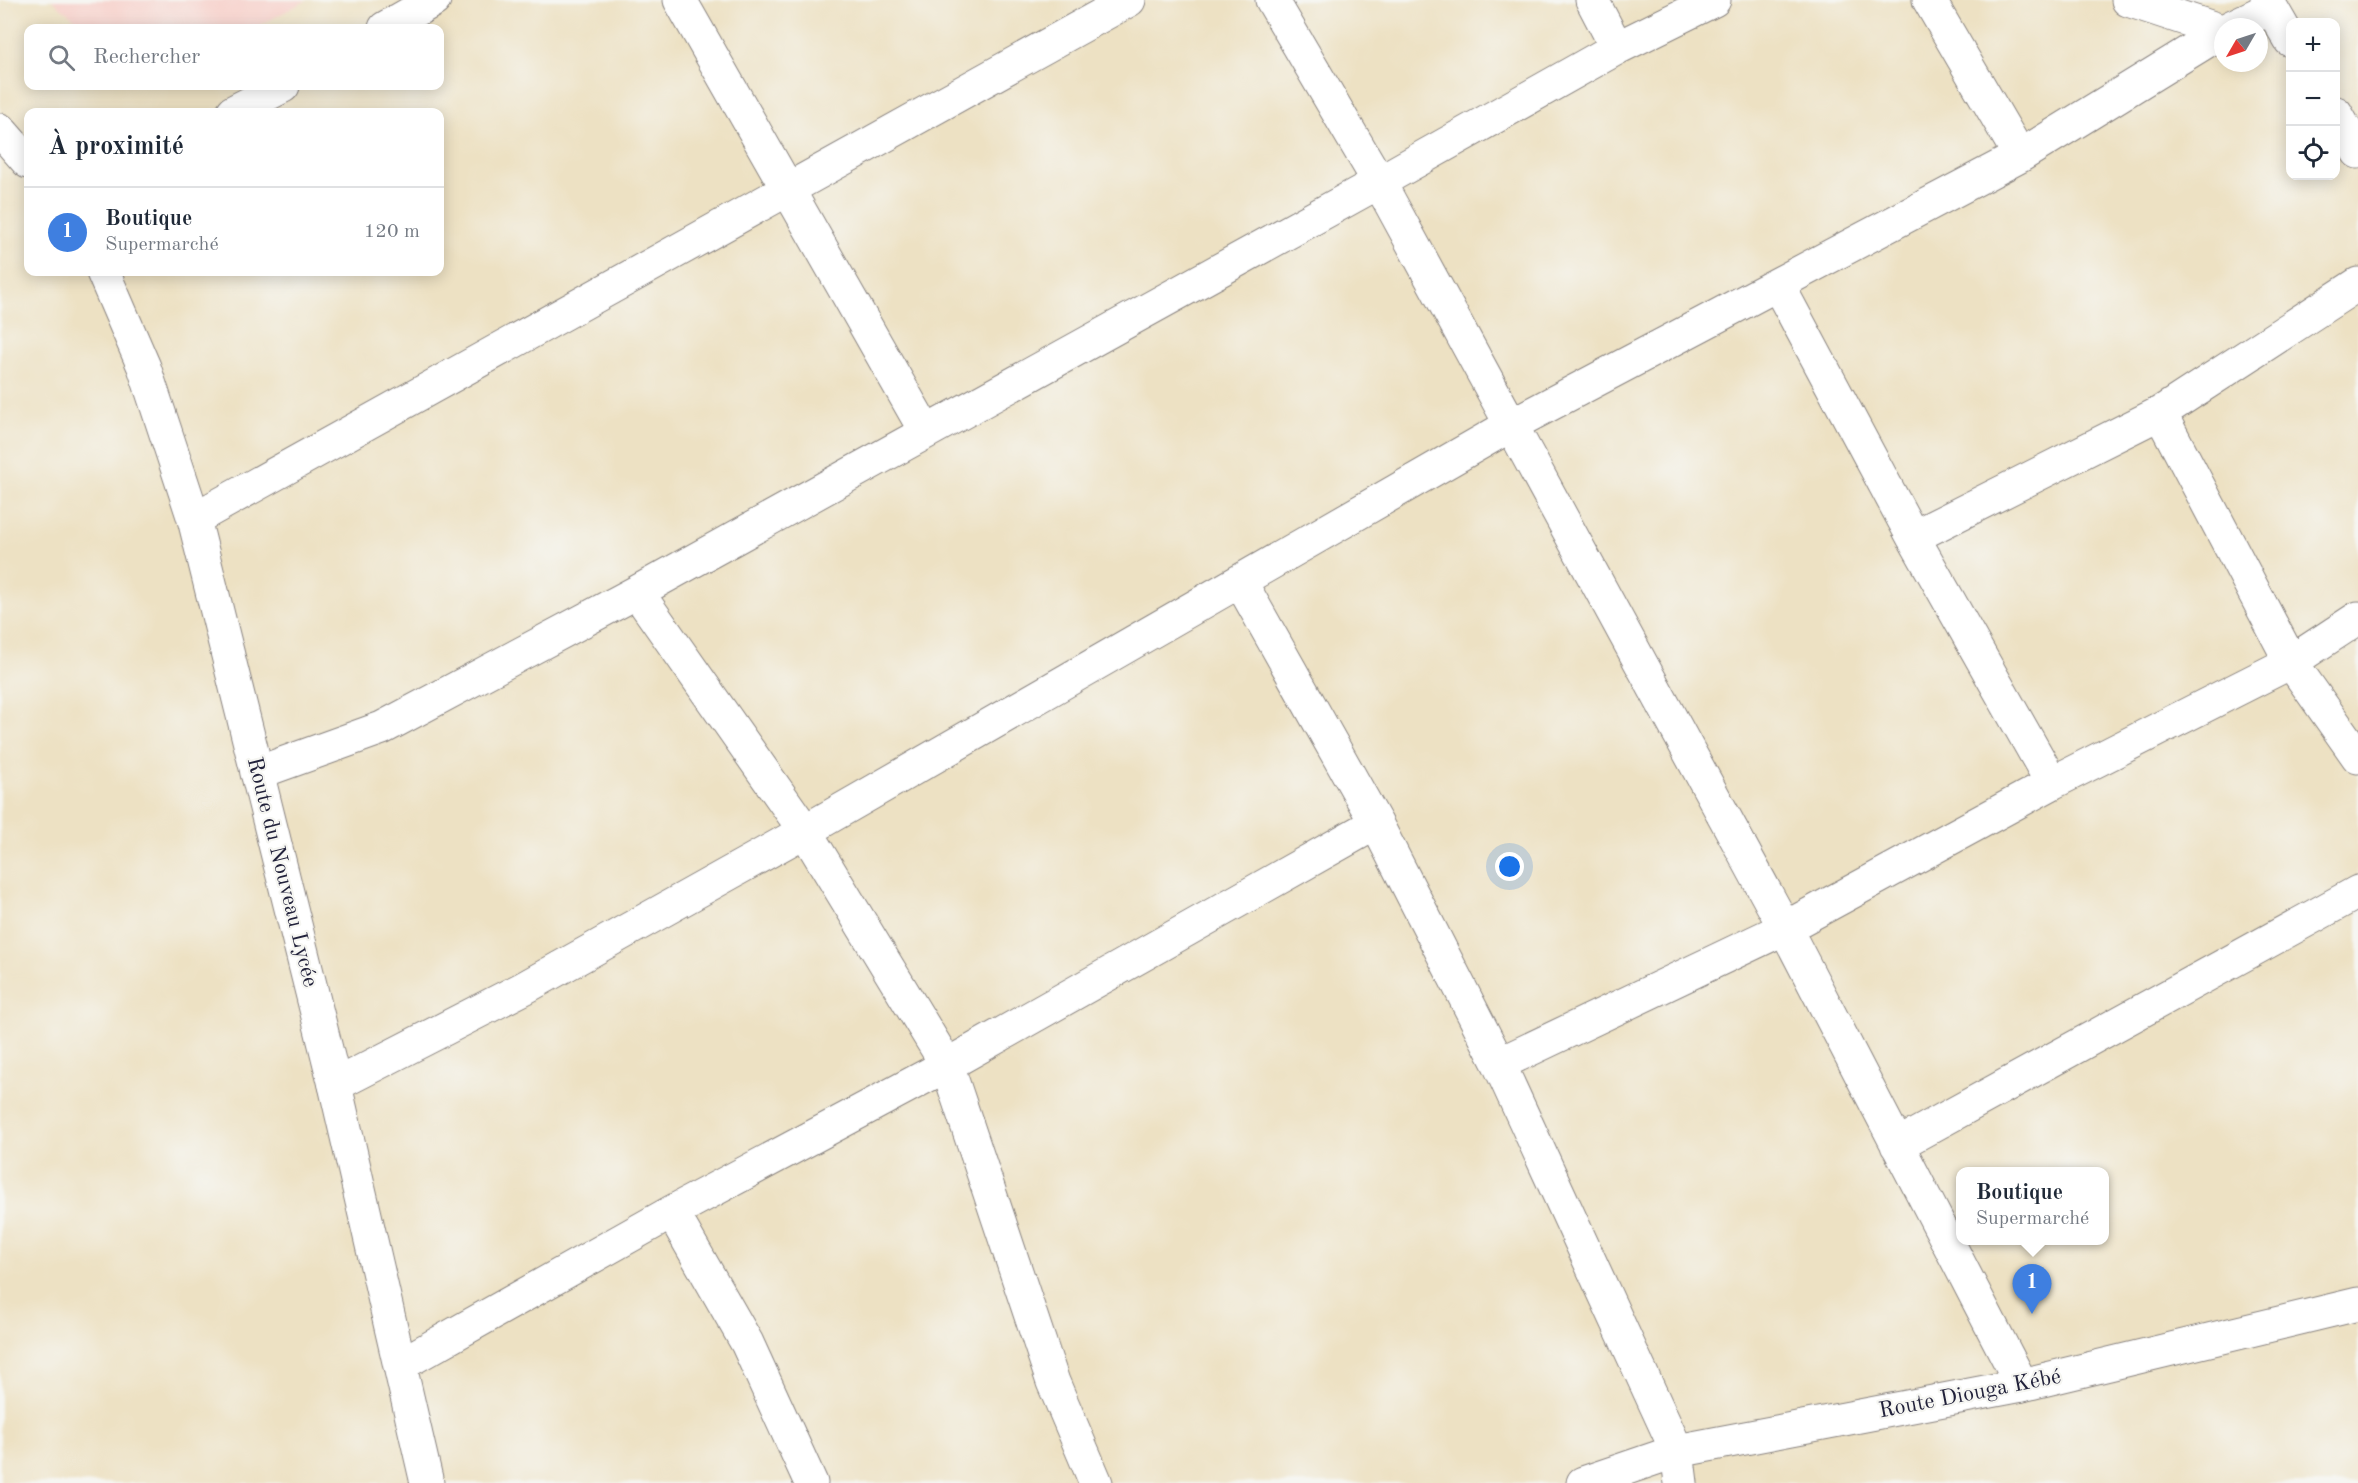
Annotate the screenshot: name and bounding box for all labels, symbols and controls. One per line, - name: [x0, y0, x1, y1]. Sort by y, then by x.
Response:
- north arrow: [2214, 18, 2268, 72]
- map controls: [2286, 18, 2340, 180]
- button: +: [2286, 18, 2340, 72]
- search box: [24, 24, 444, 90]
- icon: search: [45, 41, 78, 74]
- text: Rechercher: [93, 46, 200, 68]
- button: −: [2286, 72, 2340, 126]
- button: locate: [2286, 126, 2340, 180]
- text: À proximité: [48, 134, 184, 160]
- text: Boutique: [105, 208, 192, 230]
- text: 1: [62, 222, 73, 242]
- text: 120 m: [364, 222, 420, 242]
- text: Supermarché: [105, 235, 219, 255]
- street label: Route du Nouveau Lycée: [243, 755, 321, 989]
- your location: [1495, 852, 1524, 881]
- popup: [1956, 1167, 2109, 1245]
- text: Boutique: [1976, 1182, 2063, 1204]
- text: Supermarché: [1976, 1209, 2089, 1229]
- pin: 1: [2012, 1264, 2052, 1314]
- street label: Route Diouga Kébé: [1877, 1366, 2063, 1422]

